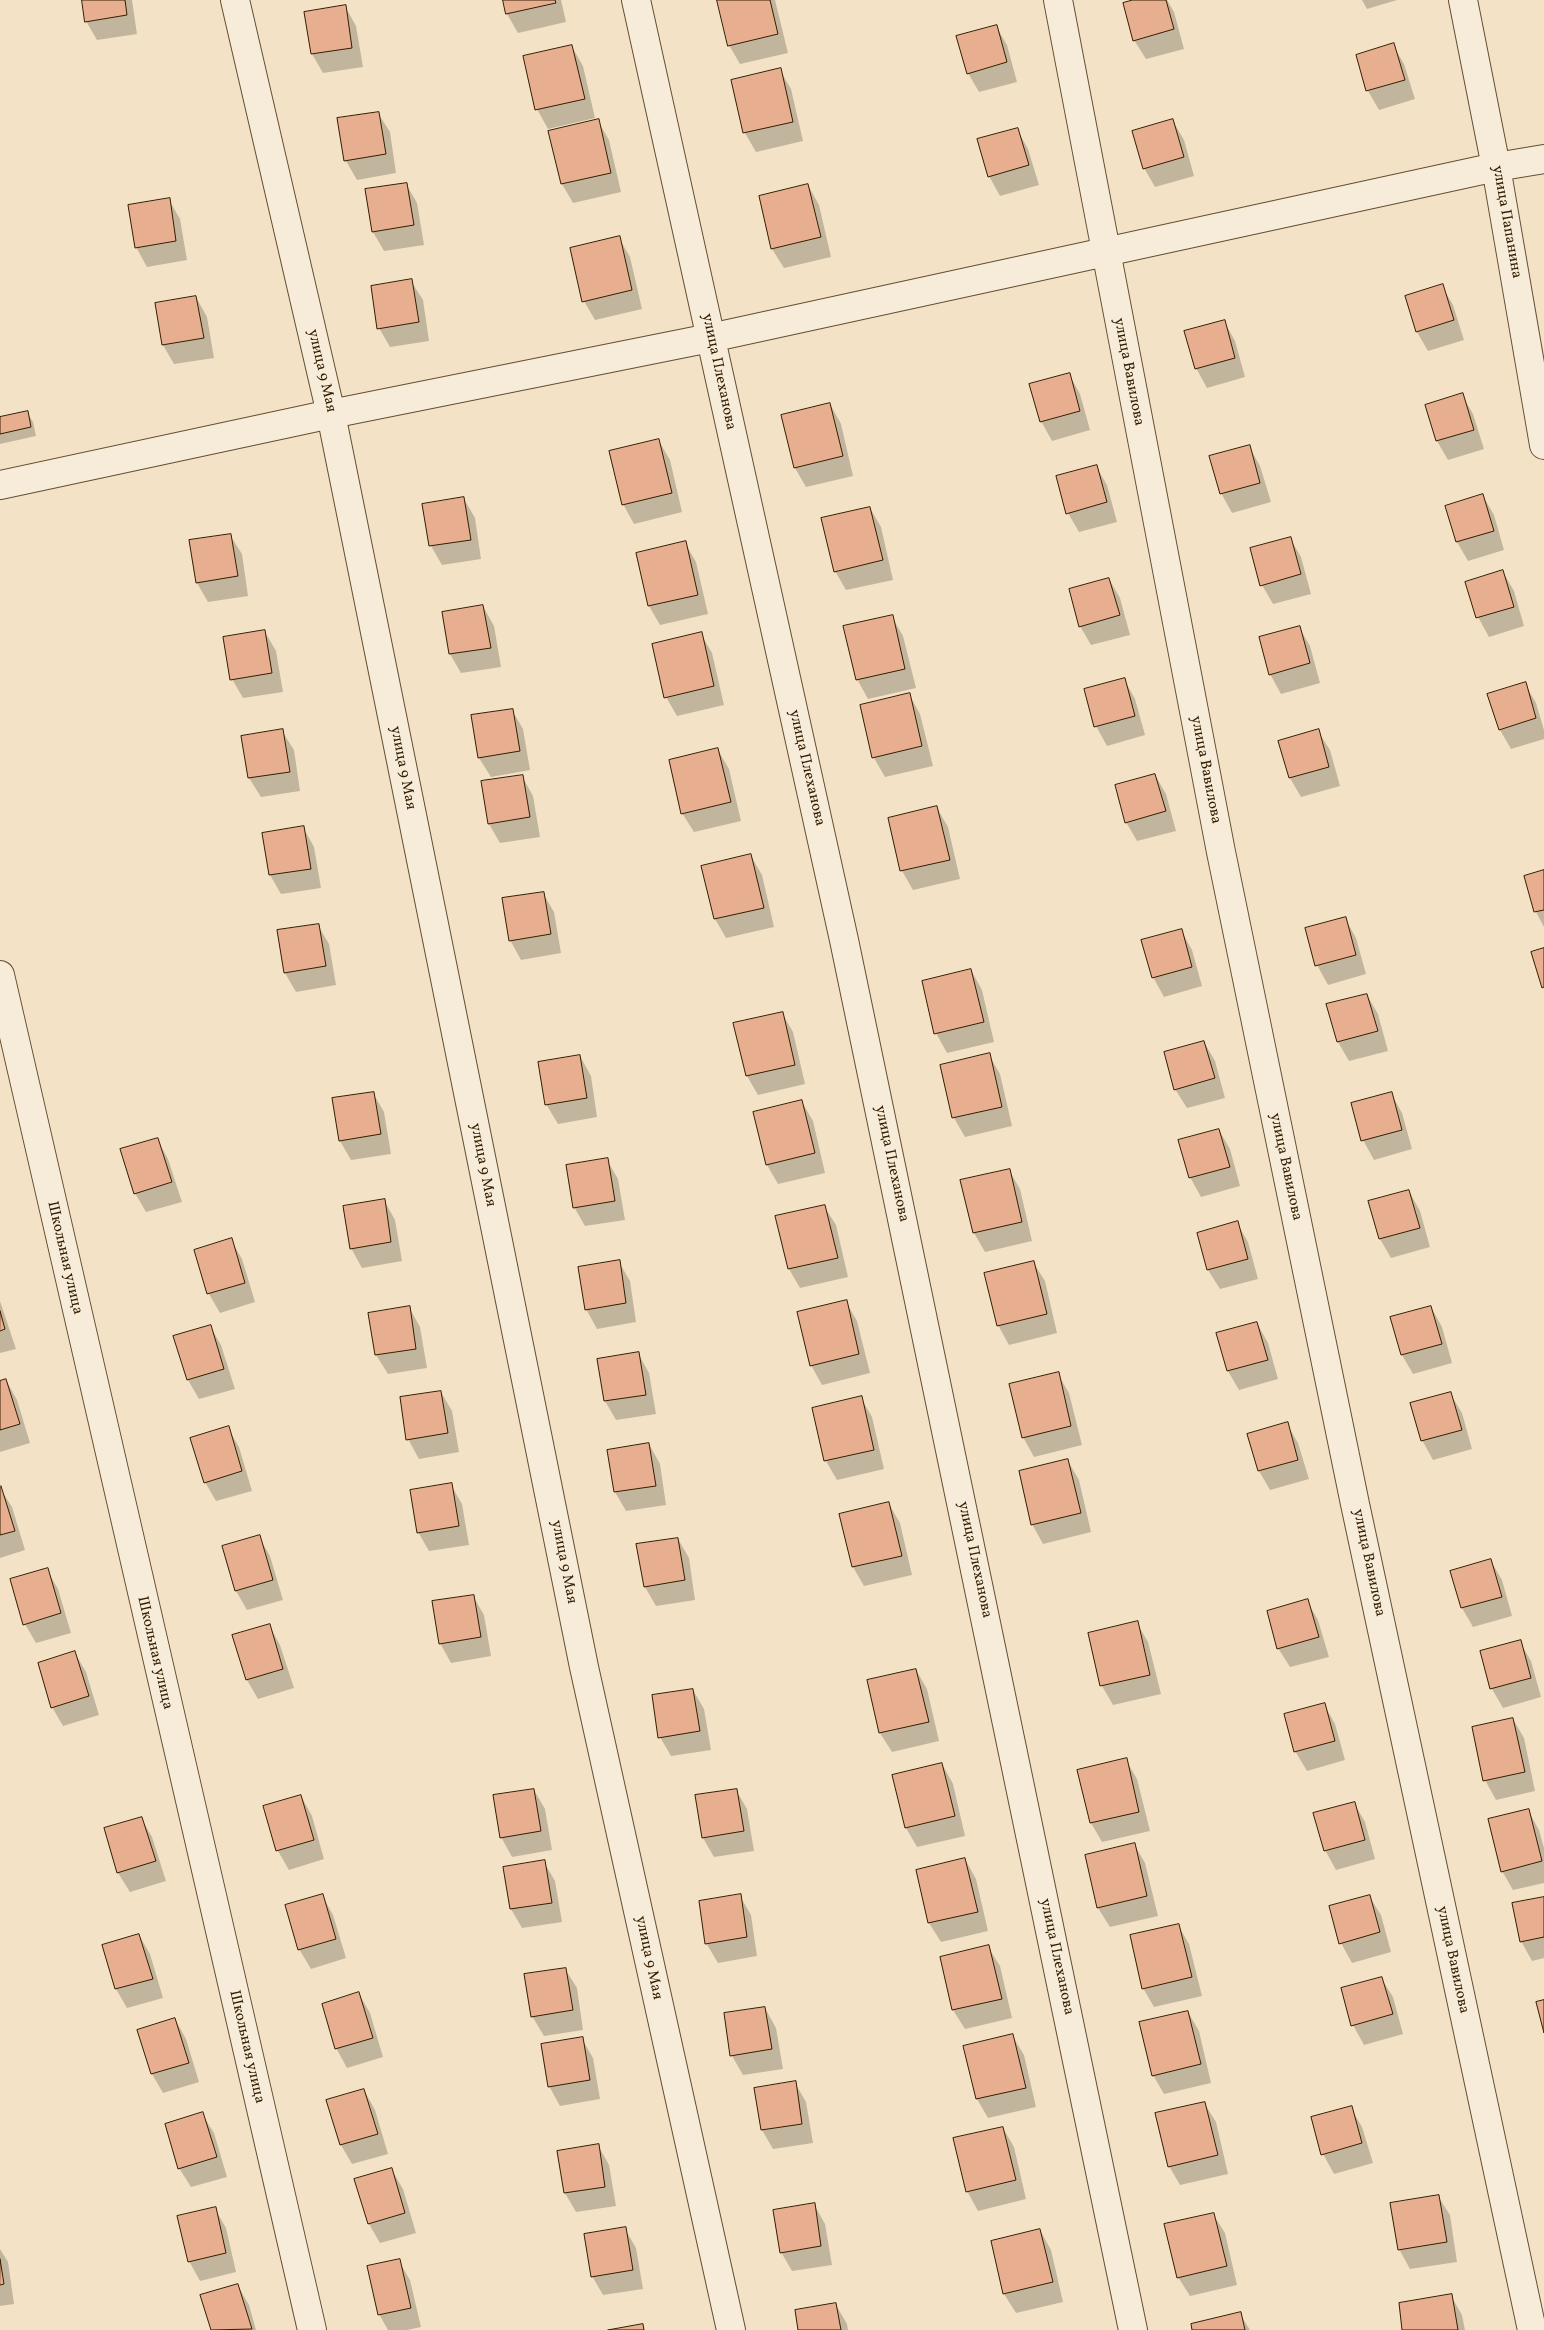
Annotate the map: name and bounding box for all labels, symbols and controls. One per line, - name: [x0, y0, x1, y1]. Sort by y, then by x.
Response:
- street label: улица Папанина: [1487, 164, 1525, 280]
- street label: улица Плеханова: [697, 312, 739, 432]
- street label: улица Вавилова: [1109, 317, 1147, 427]
- street label: улица 9 Мая: [303, 328, 339, 414]
- street label: улица Плеханова: [784, 708, 828, 828]
- street label: улица Вавилова: [1186, 715, 1224, 825]
- street label: улица 9 Мая: [385, 725, 419, 811]
- street label: улица Плеханова: [870, 1104, 912, 1224]
- street label: улица Вавилова: [1265, 1112, 1305, 1222]
- street label: улица 9 Мая: [465, 1122, 499, 1208]
- street label: Школьная улица: [42, 1200, 86, 1316]
- street label: улица Плеханова: [953, 1500, 995, 1620]
- street label: улица Вавилова: [1348, 1508, 1388, 1618]
- street label: улица 9 Мая: [546, 1519, 580, 1605]
- street label: Школьная улица: [132, 1595, 176, 1711]
- street label: улица Плеханова: [1035, 1897, 1077, 2017]
- street label: улица Вавилова: [1432, 1905, 1472, 2015]
- street label: улица 9 Мая: [630, 1915, 666, 2001]
- street label: Школьная улица: [224, 1989, 268, 2105]

